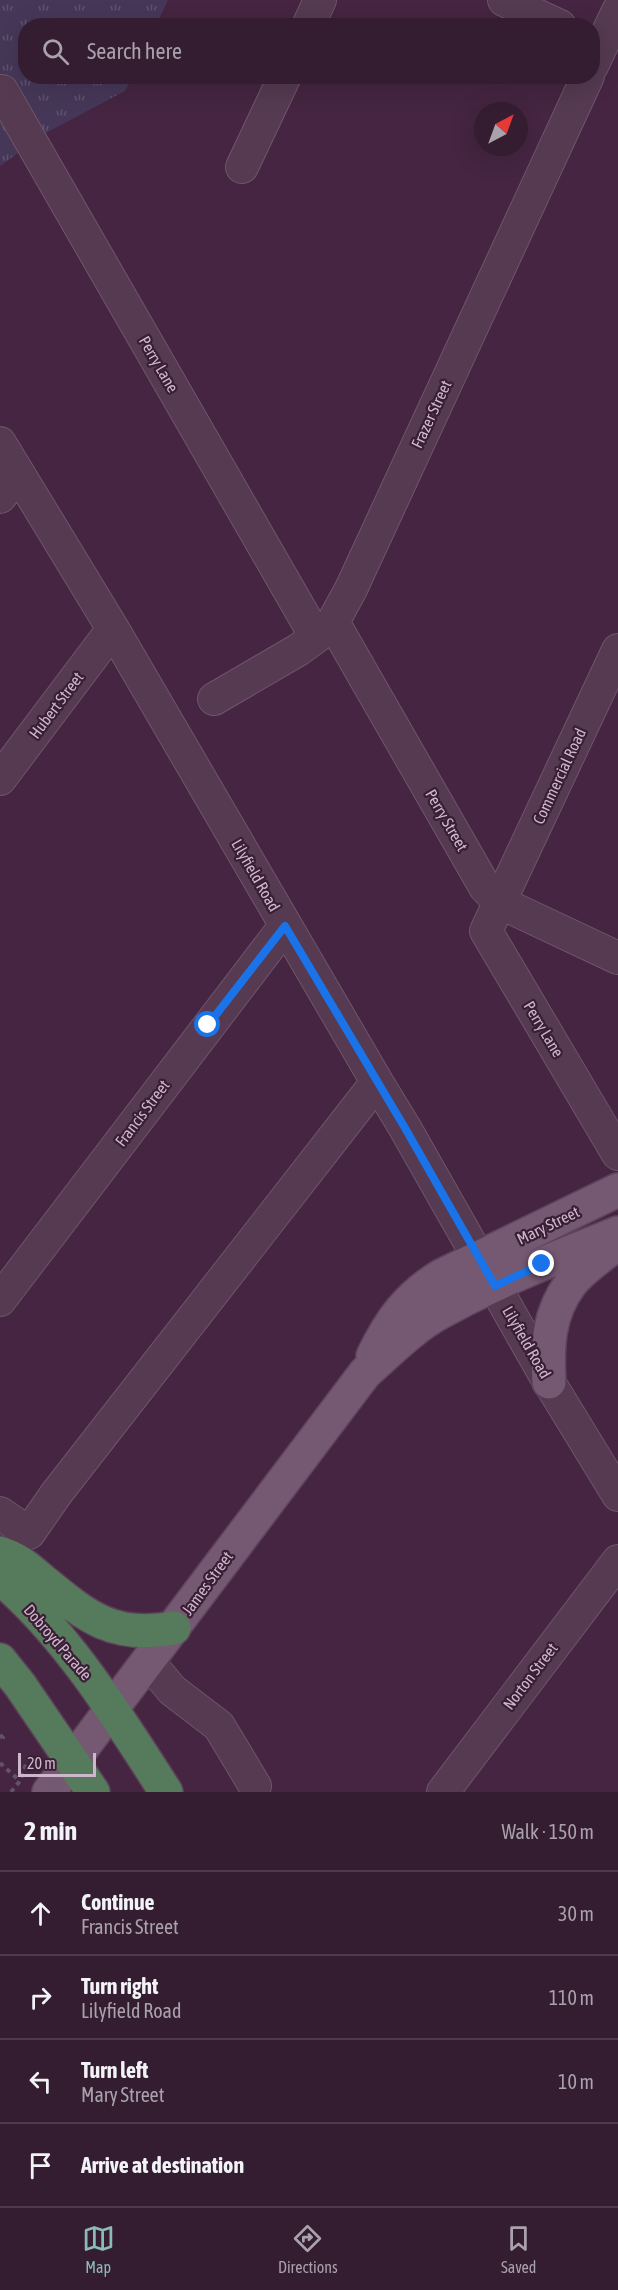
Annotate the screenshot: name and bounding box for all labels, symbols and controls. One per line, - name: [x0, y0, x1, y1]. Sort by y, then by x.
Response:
- search box: [18, 18, 600, 84]
- icon: search: [39, 35, 72, 68]
- text: Search here: [87, 38, 182, 64]
- north arrow: [474, 102, 528, 156]
- street label: Perry Lane: [135, 333, 182, 396]
- street label: Frazer Street: [407, 377, 455, 451]
- street label: Hubert Street: [25, 668, 87, 742]
- street label: Commercial Road: [529, 725, 589, 827]
- street label: Perry Street: [421, 786, 472, 855]
- street label: Lilyfield Road: [227, 836, 284, 915]
- street label: Perry Lane: [520, 998, 568, 1061]
- route start: [194, 1011, 220, 1037]
- street label: Francis Street: [111, 1076, 173, 1150]
- street label: Mary Street: [514, 1202, 583, 1249]
- route end: [528, 1250, 554, 1276]
- street label: Lilyfield Road: [498, 1303, 555, 1382]
- street label: James Street: [178, 1547, 236, 1618]
- street label: Dobroyd Parade: [20, 1601, 96, 1684]
- street label: Norton Street: [499, 1639, 561, 1713]
- scale bar: [18, 1750, 96, 1778]
- text: 20 m: [27, 1754, 56, 1772]
- text: 2 min: [24, 1816, 77, 1846]
- text: Walk · 150 m: [502, 1820, 594, 1843]
- text: Continue: [81, 1889, 155, 1915]
- icon: ahead: [24, 1897, 57, 1930]
- text: 30 m: [558, 1902, 594, 1925]
- text: Francis Street: [81, 1915, 179, 1938]
- text: Turn right: [81, 1973, 158, 1999]
- icon: right: [24, 1981, 57, 2014]
- text: 110 m: [549, 1986, 594, 2009]
- text: Lilyfield Road: [81, 1999, 181, 2022]
- text: Turn left: [81, 2057, 148, 2083]
- icon: left: [24, 2065, 57, 2098]
- text: 10 m: [558, 2070, 594, 2093]
- text: Mary Street: [81, 2083, 164, 2106]
- icon: arrive: [24, 2149, 57, 2182]
- text: Arrive at destination: [81, 2152, 244, 2178]
- tab: Map: [82, 2222, 115, 2276]
- tab: Directions: [278, 2222, 338, 2276]
- tab: Saved: [501, 2222, 536, 2276]

